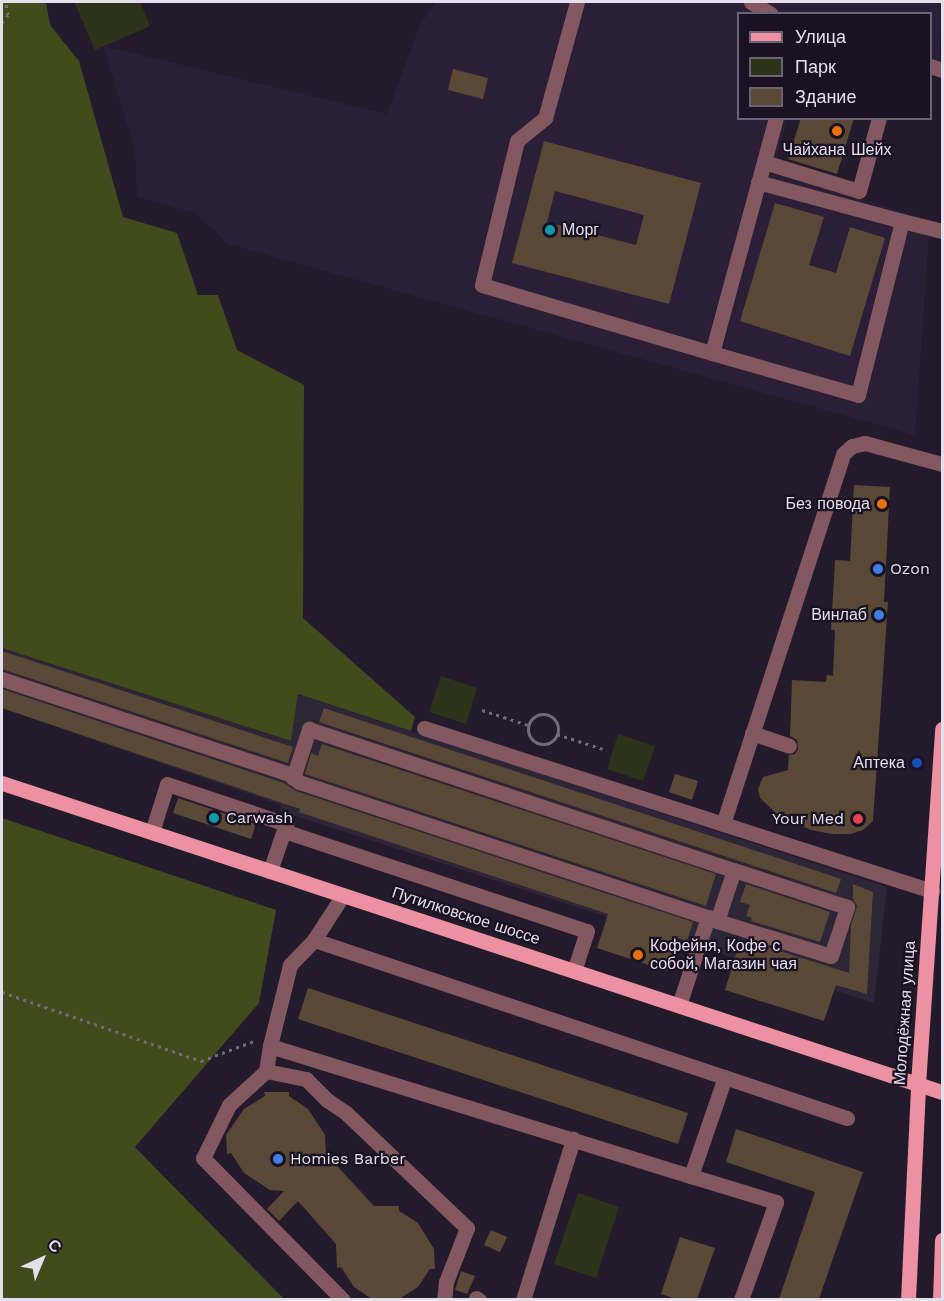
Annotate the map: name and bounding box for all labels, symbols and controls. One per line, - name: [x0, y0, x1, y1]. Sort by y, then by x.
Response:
- legend: [737, 12, 932, 120]
- text: Улица: [795, 26, 846, 47]
- text: Парк: [795, 56, 836, 77]
- text: Здание: [795, 86, 856, 107]
- marker: Чайхана Шейх: [830, 124, 844, 138]
- place label: Чайхана Шейх: [783, 140, 891, 160]
- place label: Морг: [562, 220, 599, 240]
- marker: Морг: [543, 223, 557, 237]
- place label: Без повода: [785, 494, 870, 514]
- marker: Без повода: [875, 497, 889, 511]
- place label: Ozon: [890, 559, 930, 579]
- marker: Ozon: [871, 562, 885, 576]
- place label: Винлаб: [811, 605, 867, 625]
- marker: Винлаб: [872, 608, 886, 622]
- place label: Аптека: [853, 753, 905, 773]
- marker: Аптека: [910, 756, 924, 770]
- place label: Carwash: [226, 808, 293, 828]
- place label: Your Med: [772, 809, 844, 829]
- marker: Your Med: [849, 810, 867, 828]
- marker: Carwash: [207, 811, 221, 825]
- street label: Путилковское шоссе: [390, 883, 542, 949]
- place label: Кофейня, Кофе с собой, Магазин чая: [650, 936, 797, 974]
- street label: Молодёжная улица: [890, 940, 920, 1086]
- marker: Кофейня, Кофе с собой, Магазин чая: [631, 948, 645, 962]
- place label: Homies Barber: [290, 1149, 406, 1169]
- marker: Homies Barber: [271, 1152, 285, 1166]
- north arrow: [12, 1229, 72, 1289]
- text: С: [44, 1235, 66, 1257]

